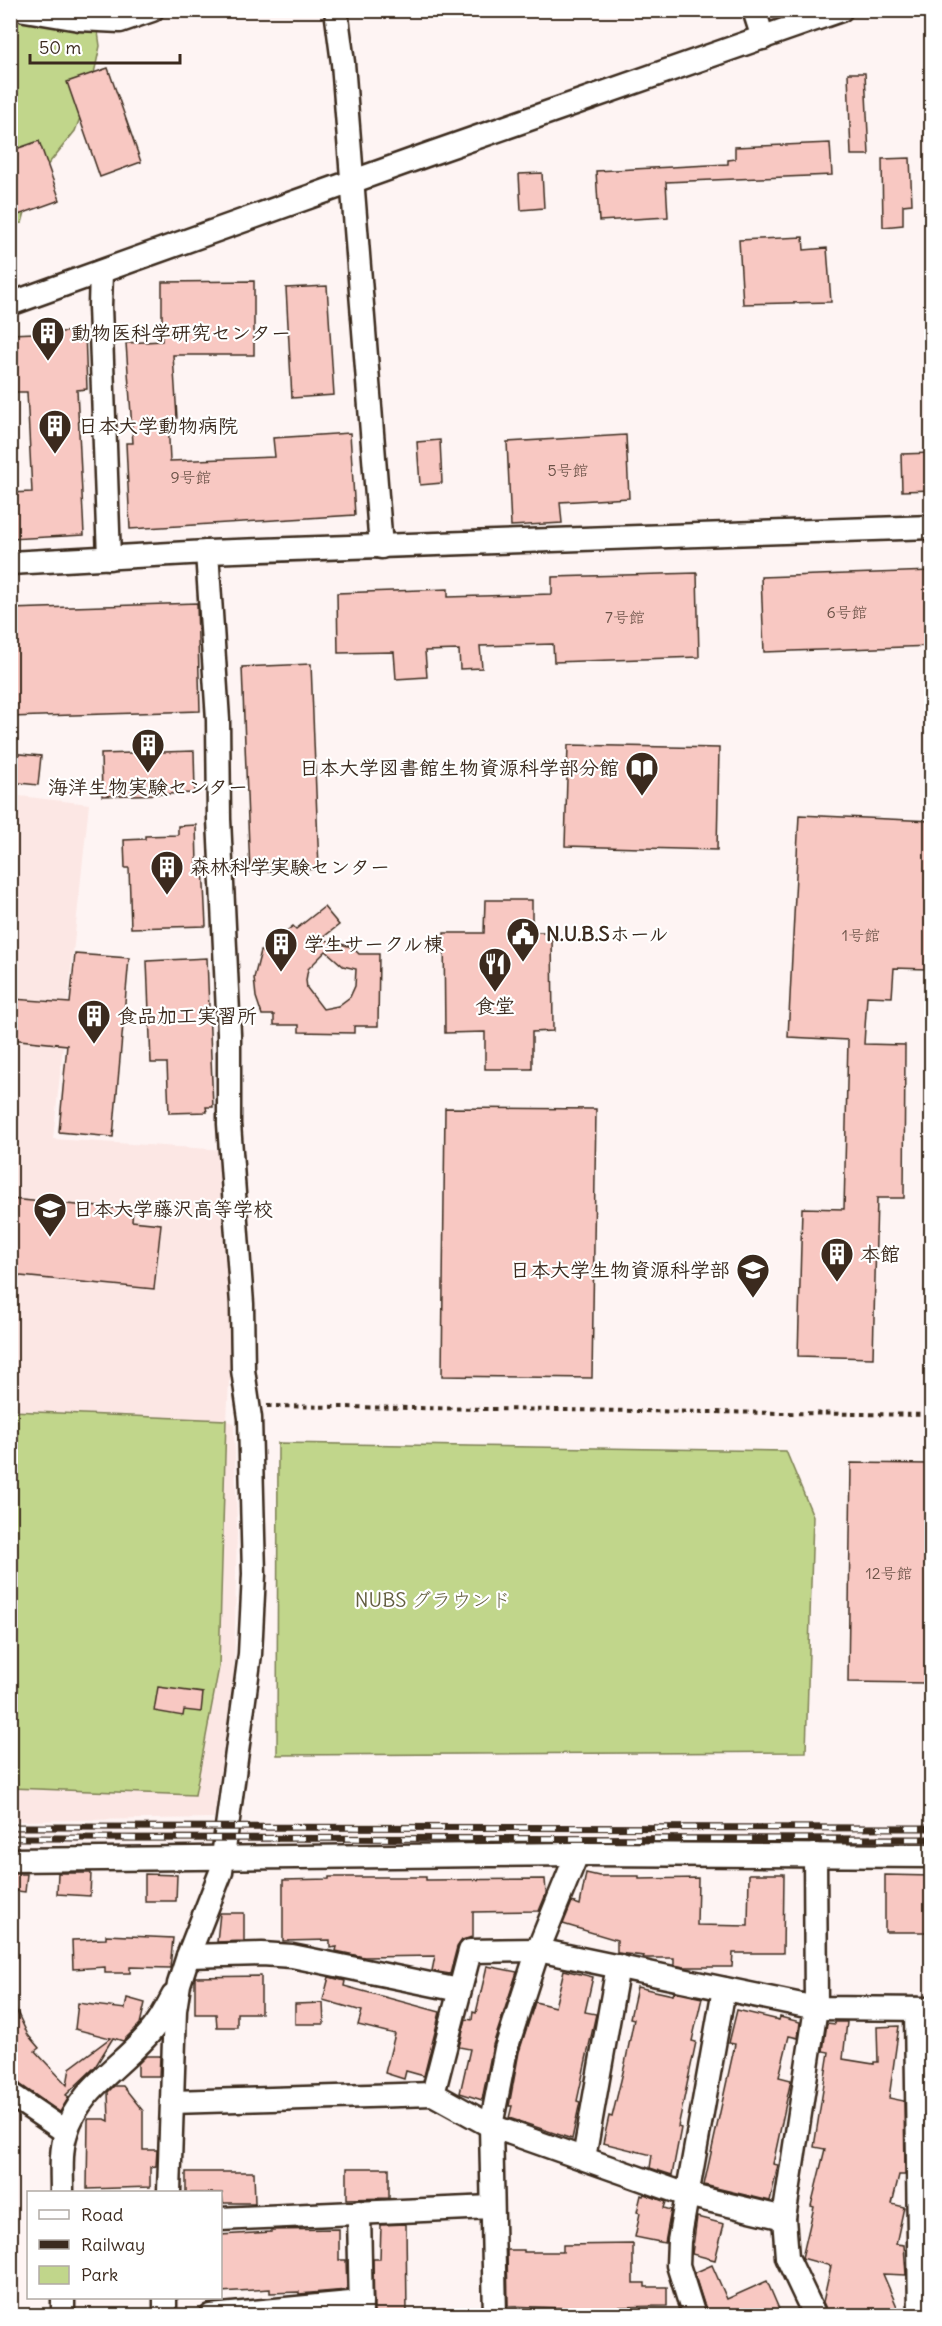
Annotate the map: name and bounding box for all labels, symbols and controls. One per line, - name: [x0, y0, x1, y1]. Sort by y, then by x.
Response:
- scale bar: [30, 27, 180, 65]
- text: 50 m: [39, 36, 81, 59]
- building icon: 動物医科学研究センター: [30, 315, 66, 362]
- place label: 動物医科学研究センター: [71, 320, 291, 345]
- building icon: 日本大学動物病院: [37, 408, 73, 455]
- place label: 日本大学動物病院: [78, 413, 238, 438]
- house number: 5号館: [547, 460, 589, 480]
- house number: 9号館: [170, 467, 212, 487]
- house number: 6号館: [826, 602, 868, 622]
- house number: 7号館: [605, 607, 645, 627]
- building icon: 海洋生物実験センター: [130, 727, 166, 774]
- library icon: 日本大学図書館生物資源科学部分館: [624, 750, 660, 797]
- place label: 日本大学図書館生物資源科学部分館: [299, 755, 619, 780]
- place label: 海洋生物実験センター: [48, 774, 248, 799]
- building icon: 森林科学実験センター: [149, 849, 185, 896]
- place label: 森林科学実験センター: [190, 854, 390, 879]
- public building icon: N.U.B.Sホール: [505, 916, 541, 963]
- place label: N.U.B.Sホール: [546, 921, 669, 946]
- house number: 1号館: [842, 925, 880, 945]
- building icon: 学生サークル棟: [263, 926, 299, 973]
- place label: 学生サークル棟: [304, 931, 444, 956]
- restaurant icon: 食堂: [477, 946, 513, 993]
- place label: 食堂: [475, 993, 515, 1018]
- building icon: 食品加工実習所: [76, 998, 112, 1045]
- place label: 食品加工実習所: [117, 1003, 257, 1028]
- school or university icon: 日本大学藤沢高等学校: [32, 1191, 68, 1238]
- place label: 日本大学藤沢高等学校: [73, 1196, 273, 1221]
- building icon: 本館: [819, 1236, 855, 1283]
- place label: 本館: [860, 1241, 900, 1266]
- school or university icon: 日本大学生物資源科学部: [735, 1252, 771, 1299]
- place label: 日本大学生物資源科学部: [510, 1257, 730, 1282]
- house number: 12号館: [865, 1563, 913, 1583]
- park label: NUBS グラウンド: [355, 1587, 511, 1612]
- legend: [27, 2191, 222, 2299]
- text: Road: [81, 2203, 124, 2226]
- text: Railway: [81, 2233, 145, 2256]
- text: Park: [81, 2263, 118, 2286]

